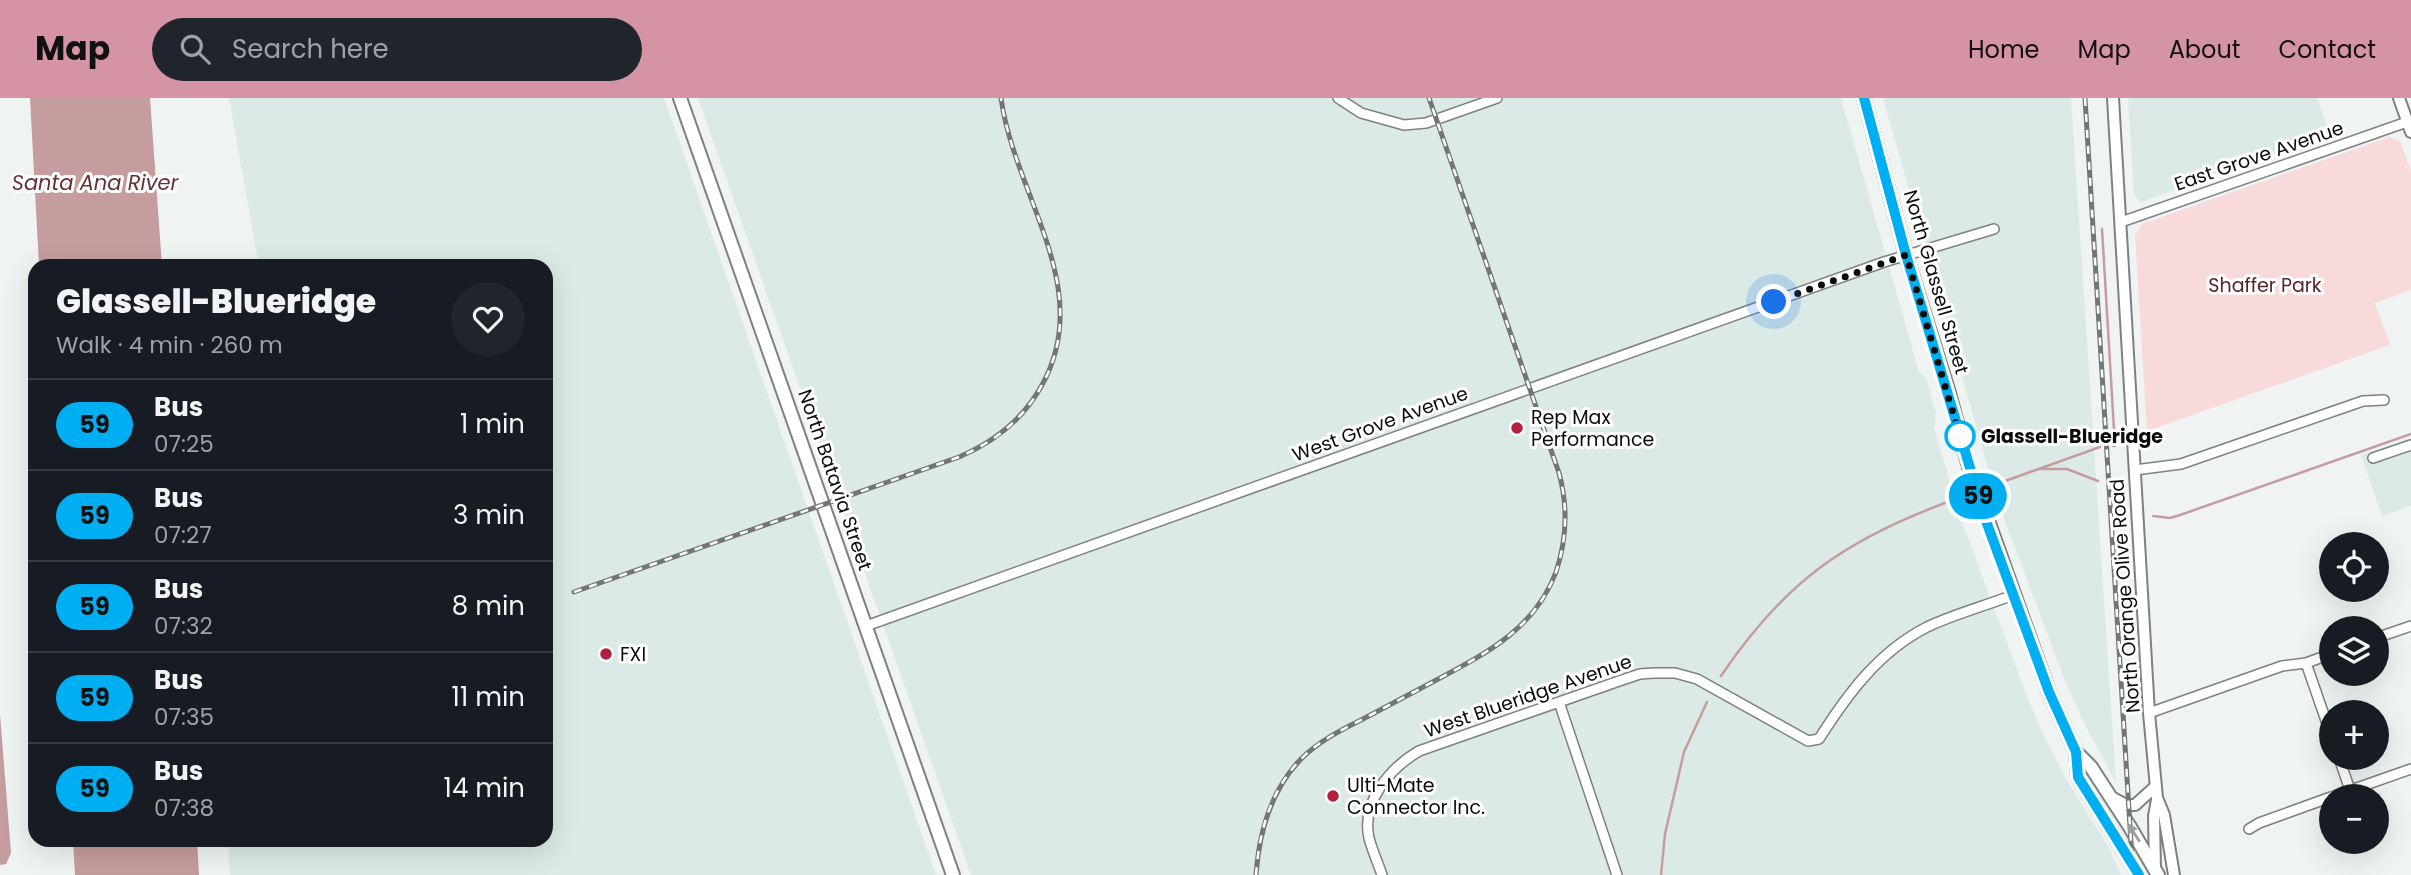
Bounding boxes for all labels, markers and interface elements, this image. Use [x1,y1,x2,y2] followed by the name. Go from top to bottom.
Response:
[152,18,642,81] search box
[35,25,110,72] text: Map
[176,30,214,68] icon: search
[232,31,389,67] text: Search here
[1968,33,2040,66] text: Home
[2078,33,2131,66] text: Map
[2169,33,2240,66] text: About
[2278,33,2376,66] text: Contact
[2171,114,2347,198] street label: East Grove Avenue
[12,168,179,197] water label: Santa Ana River
[1897,187,1975,377] street label: North Glassell Street
[2208,272,2322,299] park label: Shaffer Park
[56,278,376,325] text: Glassell-Blueridge
[451,282,525,356] button: heart
[1756,284,1791,319] your location
[56,329,283,361] text: Walk · 4 min · 260 m
[1288,380,1472,468] street label: West Grove Avenue
[791,386,879,574] street label: North Batavia Street
[154,389,203,425] text: Bus
[1531,404,1654,453] place label: Rep Max Performance
[460,406,525,442] text: 1 min
[79,408,110,441] text: 59
[1509,420,1525,436] marker: Rep Max Performance
[1945,421,1975,451] marker: Glassell-Blueridge
[1981,423,2163,450] place label: Glassell-Blueridge
[154,428,214,460] text: 07:25
[1946,473,2010,519] line badge: 59
[2103,478,2147,714] street label: North Orange Olive Road
[1963,479,1993,512] text: 59
[154,480,203,516] text: Bus
[453,497,525,533] text: 3 min
[79,499,110,532] text: 59
[154,519,212,551] text: 07:27
[2319,532,2389,854] map controls
[2319,532,2389,602] button: locate
[154,571,203,607] text: Bus
[452,588,525,624] text: 8 min
[79,590,110,623] text: 59
[154,610,213,642] text: 07:32
[2319,616,2389,686] button: layers
[620,641,646,668] place label: FXI
[598,646,614,662] marker: FXI
[1420,648,1636,744] street label: West Blueridge Avenue
[154,662,203,698] text: Bus
[452,679,525,715] text: 11 min
[79,681,110,714] text: 59
[2319,700,2389,770] button: +
[154,701,214,733] text: 07:35
[154,753,203,789] text: Bus
[444,770,525,806] text: 14 min
[79,772,110,805] text: 59
[1347,772,1485,821] place label: Ulti-Mate Connector Inc.
[2319,784,2389,854] button: −
[1325,788,1341,804] marker: Ulti-Mate Connector Inc.
[154,792,214,824] text: 07:38
[2128,823,2141,842] one-way arrow

